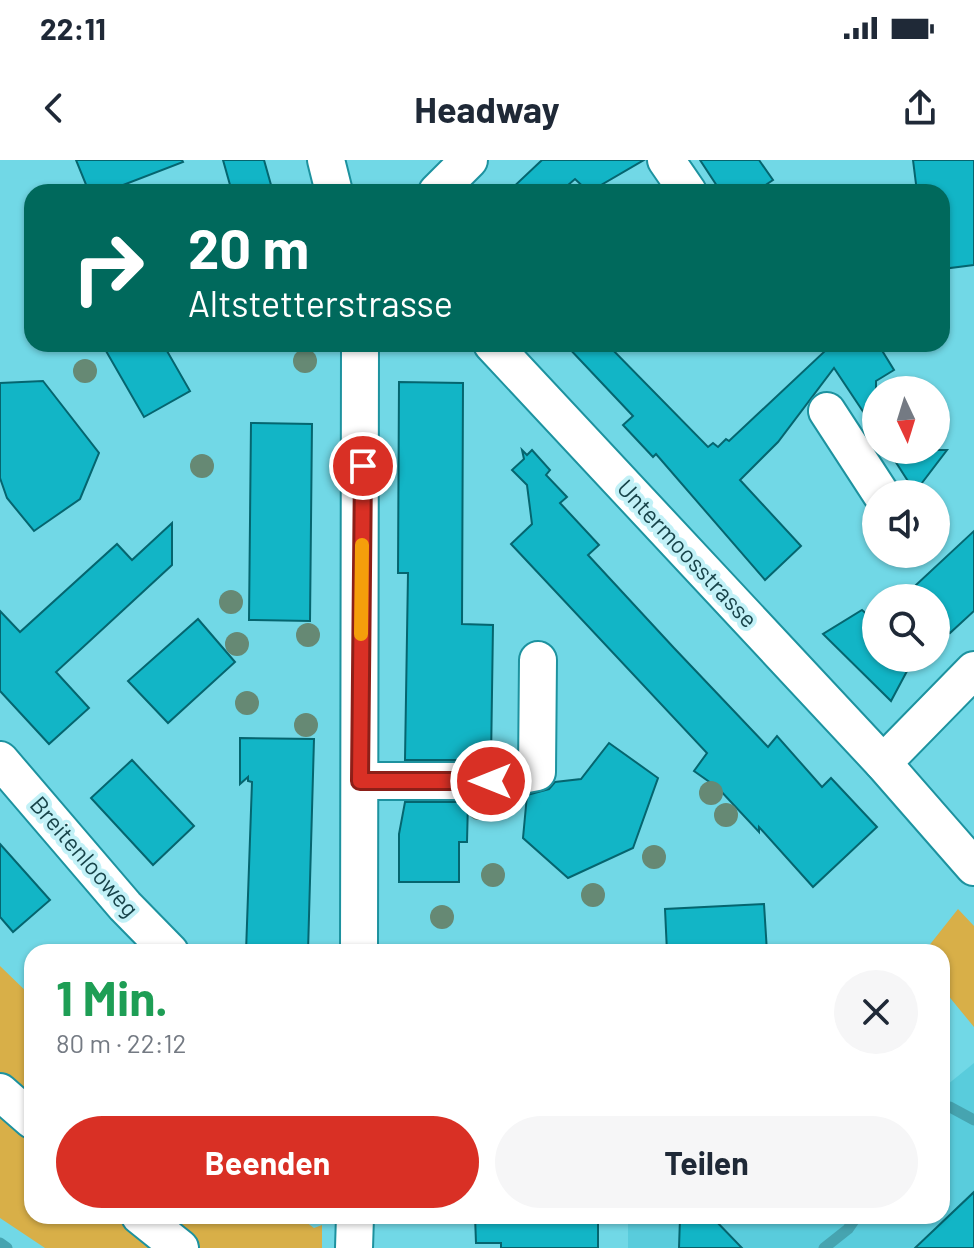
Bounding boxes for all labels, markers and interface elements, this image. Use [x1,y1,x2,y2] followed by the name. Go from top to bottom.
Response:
[40,10,106,46] text: 22:11
[32,86,76,130] icon: back
[898,86,942,130] icon: share
[414,87,560,130] text: Headway
[188,213,309,280] text: 20 m
[56,216,160,320] icon: right
[188,281,453,324] text: Altstetterstrasse
[862,376,950,464] north arrow
[862,376,950,672] map controls
[329,432,397,500] pin
[341,444,385,488] icon: arrive
[612,473,764,633] street label: Untermoosstrasse
[862,480,950,568] button: sound
[862,584,950,672] button: search
[449,739,533,823] position arrow
[25,790,145,922] street label: Breitenlooweg
[56,968,168,1026] text: 1 Min.
[834,970,918,1054] button: close
[56,1027,187,1058] text: 80 m · 22:12
[56,1116,479,1208] button: Beenden
[495,1116,918,1208] button: Teilen

